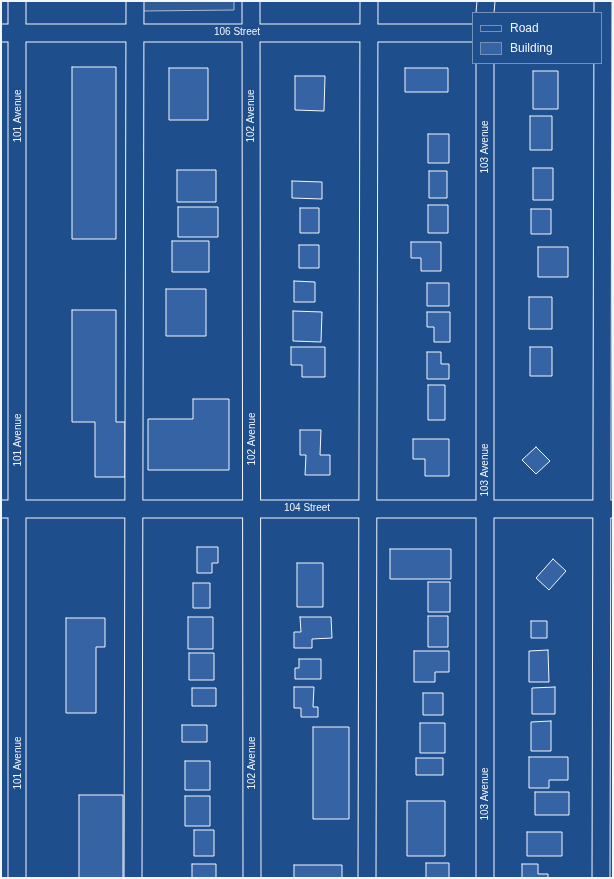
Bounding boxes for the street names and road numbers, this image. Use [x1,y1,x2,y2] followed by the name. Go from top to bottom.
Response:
[214,26,260,38] street label: 106 Street
[12,89,24,143] street label: 101 Avenue
[245,89,257,143] street label: 102 Avenue
[479,120,491,174] street label: 103 Avenue
[246,412,258,466] street label: 102 Avenue
[12,413,24,467] street label: 101 Avenue
[479,443,491,497] street label: 103 Avenue
[284,502,330,514] street label: 104 Street
[12,736,24,790] street label: 101 Avenue
[246,736,258,790] street label: 102 Avenue
[479,767,491,821] street label: 103 Avenue

